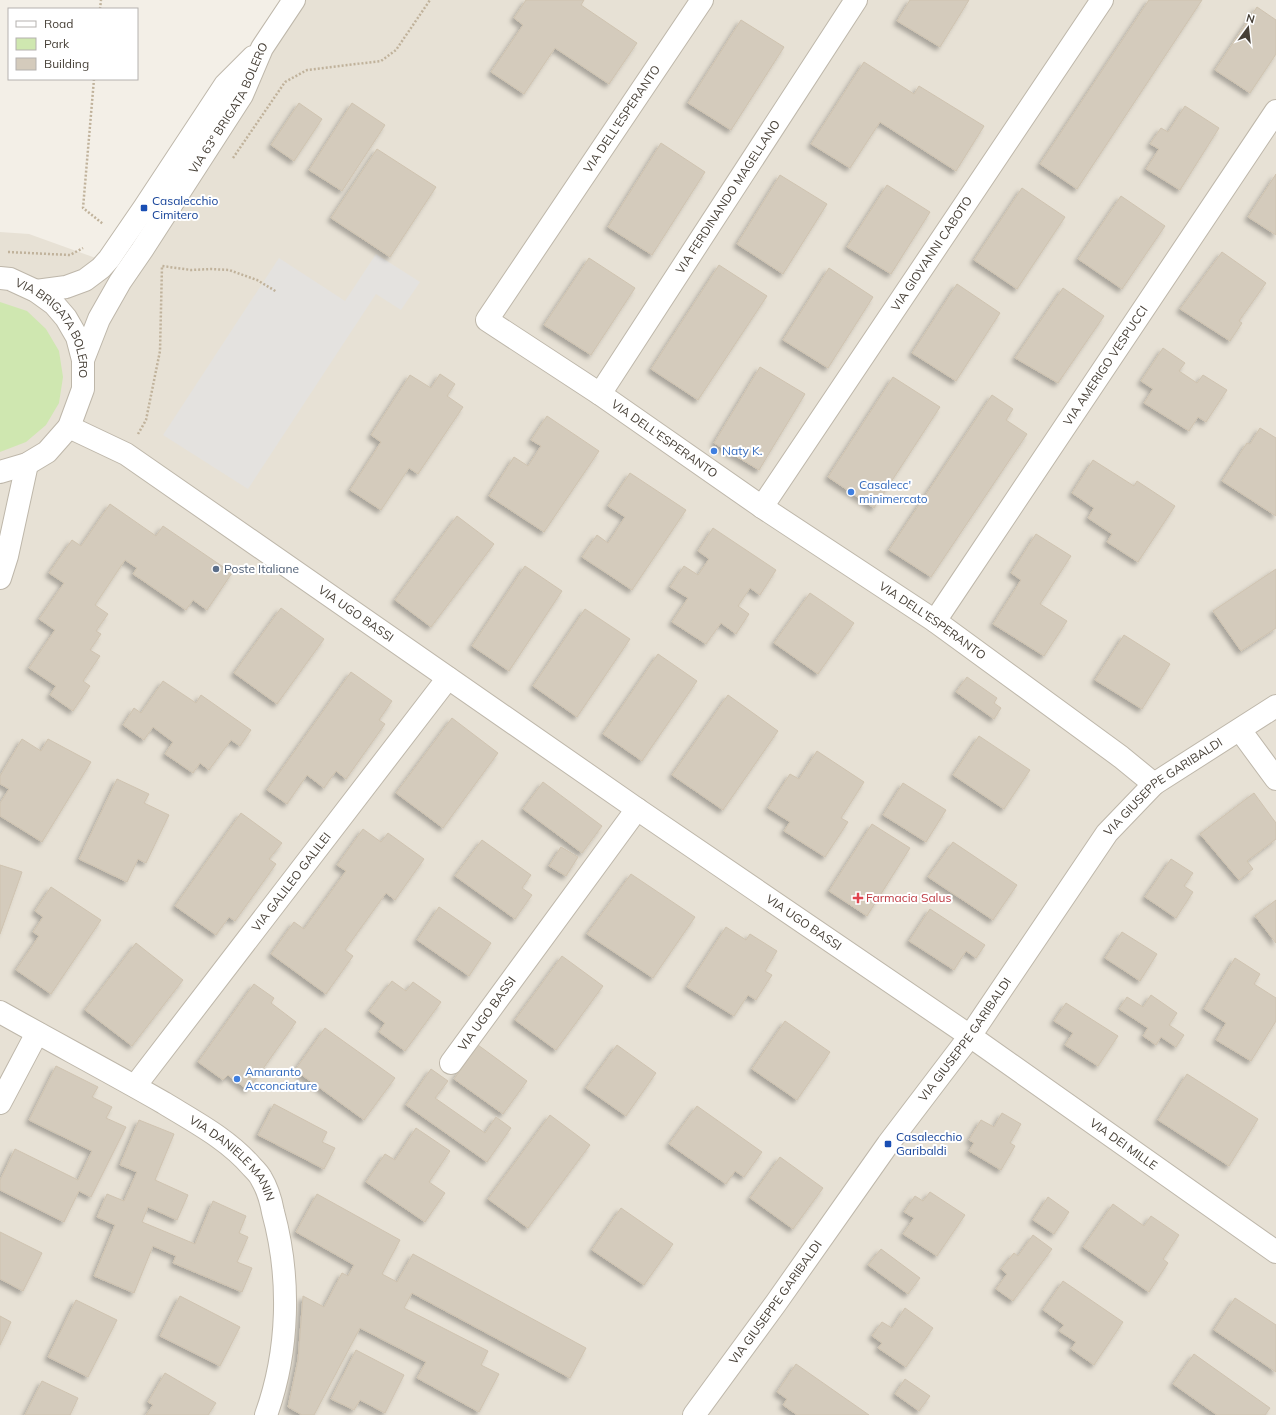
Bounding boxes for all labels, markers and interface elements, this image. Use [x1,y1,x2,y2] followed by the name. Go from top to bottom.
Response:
[8,8,138,80] legend
[1228,8,1268,48] north arrow
[1245,11,1256,26] text: N
[44,16,73,31] text: Road
[44,36,70,51] text: Park
[185,39,271,176] street label: VIA 63° BRIGATA BOLERO
[44,56,89,71] text: Building
[580,62,663,175] street label: VIA DELL'ESPERANTO
[672,117,783,276] street label: VIA FERDINANDO MAGELLANO
[152,193,218,222] place label: Casalecchio Cimitero
[888,193,975,314] street label: VIA GIOVANNI CABOTO
[139,203,149,213] marker: Casalecchio Cimitero
[13,275,91,378] street label: VIA BRIGATA BOLERO
[1060,303,1151,428] street label: VIA AMERIGO VESPUCCI
[608,396,721,481] street label: VIA DELL'ESPERANTO
[722,443,762,458] place label: Naty K.
[709,446,719,456] marker: Naty K.
[859,477,928,506] place label: Casalecc' minimercato
[846,487,856,497] marker: Casalecc' minimercato
[224,561,299,576] place label: Poste Italiane
[211,564,221,574] marker: Poste Italiane
[876,578,989,663] street label: VIA DELL'ESPERANTO
[316,582,397,645] street label: VIA UGO BASSI
[1100,734,1225,839] street label: VIA GIUSEPPE GARIBALDI
[248,829,334,934] street label: VIA GALILEO GALILEI
[866,890,951,905] place label: Farmacia Salus
[763,891,845,953] street label: VIA UGO BASSI
[853,893,863,903] marker: Farmacia Salus
[454,973,519,1054] street label: VIA UGO BASSI
[915,975,1014,1104] street label: VIA GIUSEPPE GARIBALDI
[245,1064,317,1093] place label: Amaranto Acconciature
[232,1074,242,1084] marker: Amaranto Acconciature
[187,1112,278,1203] street label: VIA DANIELE MANIN
[1087,1115,1160,1173] street label: VIA DEI MILLE
[896,1129,962,1158] place label: Casalecchio Garibaldi
[883,1139,893,1149] marker: Casalecchio Garibaldi
[726,1237,825,1367] street label: VIA GIUSEPPE GARIBALDI

